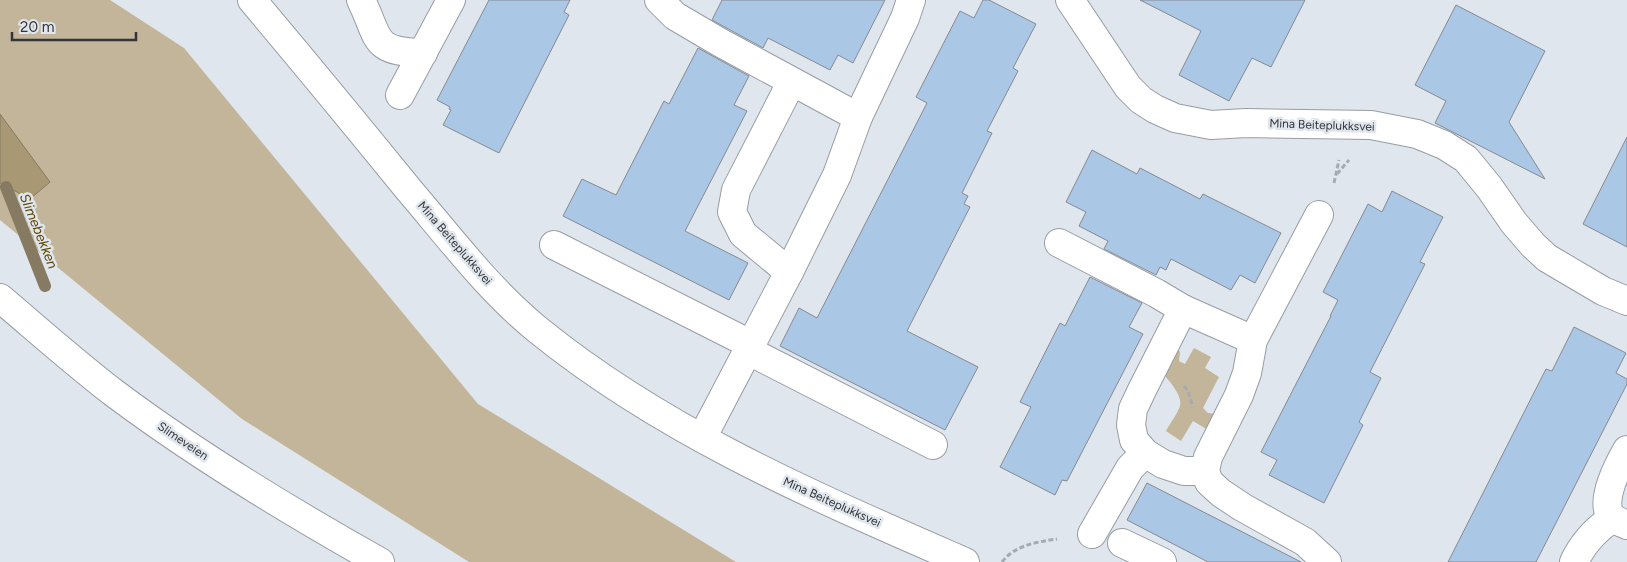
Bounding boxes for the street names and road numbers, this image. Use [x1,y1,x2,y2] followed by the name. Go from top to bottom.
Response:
[1269,116,1375,134] street label: Mina Beiteplukksvei
[415,199,495,287] street label: Mina Beiteplukksvei
[155,419,211,463] street label: Slimeveien
[781,474,883,530] street label: Mina Beiteplukksvei

